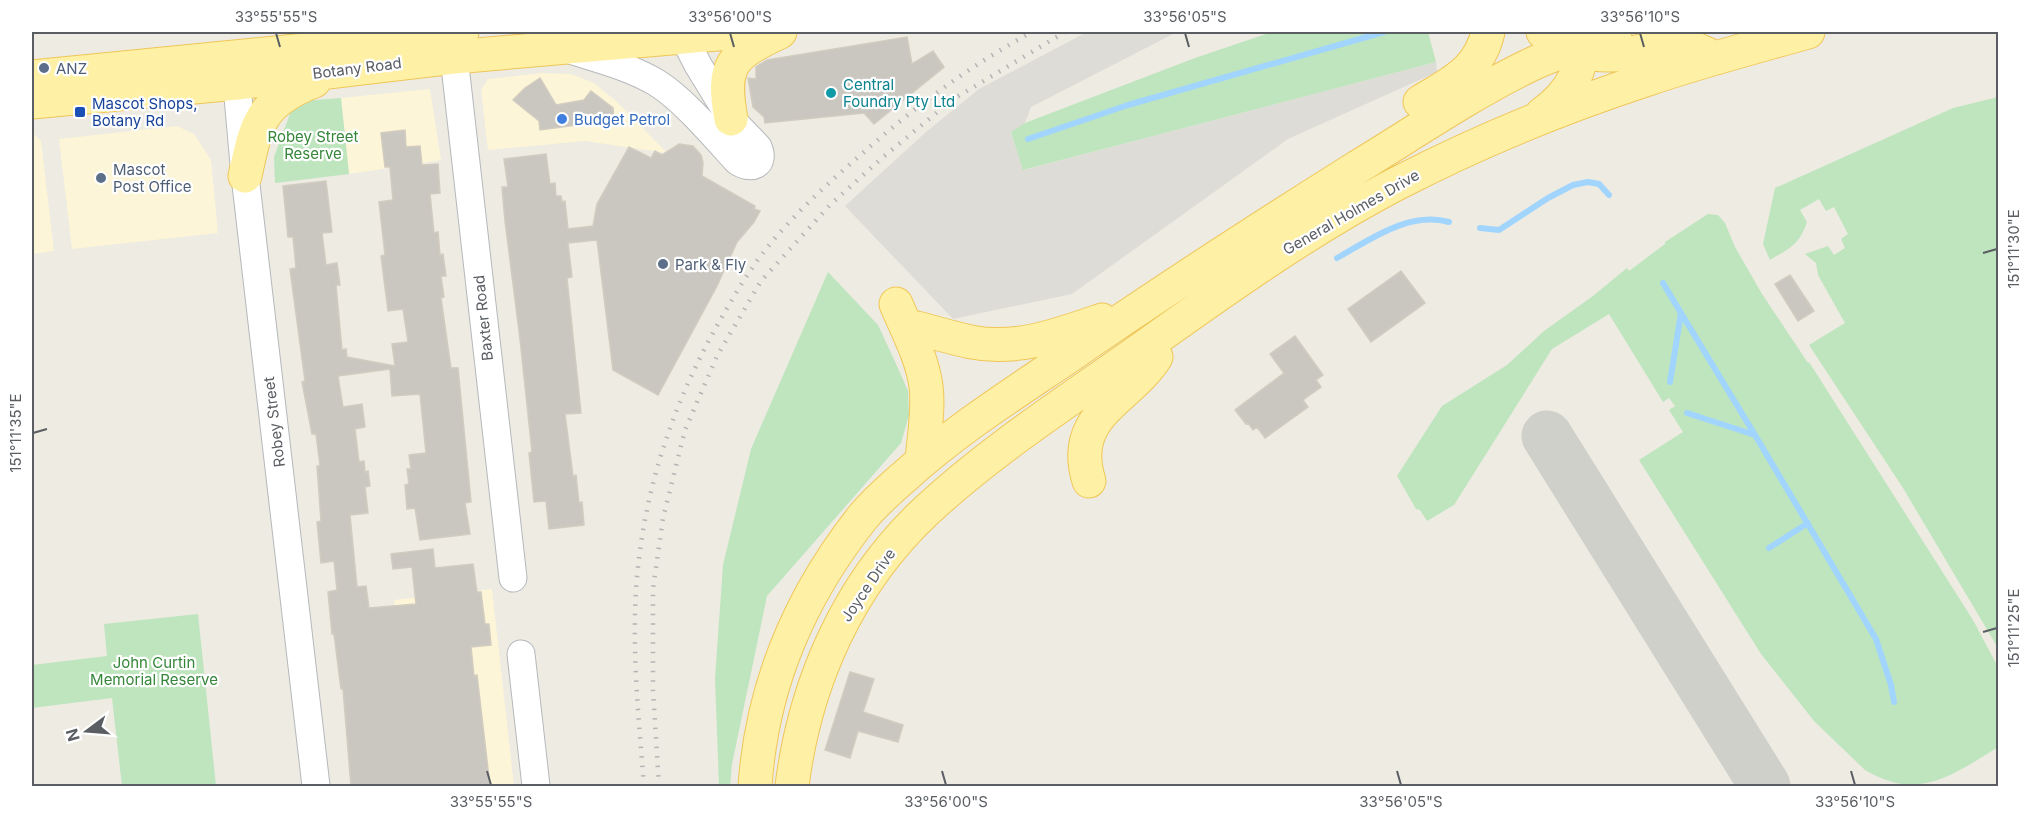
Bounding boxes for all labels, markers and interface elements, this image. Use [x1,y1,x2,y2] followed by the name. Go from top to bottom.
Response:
[235,7,317,26] text: 33°55'55"S
[688,7,772,26] text: 33°56'00"S
[1143,7,1227,26] text: 33°56'05"S
[1600,7,1680,26] text: 33°56'10"S
[311,53,403,83] street label: Botany Road
[56,59,87,78] place label: ANZ
[37,61,51,75] marker: ANZ
[843,75,955,111] place label: Central Foundry Pty Ltd
[824,86,838,100] marker: Central Foundry Pty Ltd
[92,94,198,130] place label: Mascot Shops, Botany Rd
[73,105,87,119] marker: Mascot Shops, Botany Rd
[574,110,670,129] place label: Budget Petrol
[555,112,569,126] marker: Budget Petrol
[267,127,359,163] park label: Robey Street Reserve
[113,160,191,196] place label: Mascot Post Office
[1279,165,1423,259] street label: General Holmes Drive
[94,171,108,185] marker: Mascot Post Office
[2004,209,2023,289] text: 151°11'30"E
[675,255,747,274] place label: Park & Fly
[656,257,670,271] marker: Park & Fly
[469,274,497,362] street label: Baxter Road
[259,376,289,468] street label: Robey Street
[6,393,25,473] text: 151°11'35"E
[837,545,899,625] street label: Joyce Drive
[2004,588,2023,668] text: 151°11'25"E
[90,653,218,689] park label: John Curtin Memorial Reserve
[57,701,117,761] north arrow
[61,727,84,744] text: N
[450,792,532,811] text: 33°55'55"S
[904,792,988,811] text: 33°56'00"S
[1359,792,1443,811] text: 33°56'05"S
[1815,792,1895,811] text: 33°56'10"S

